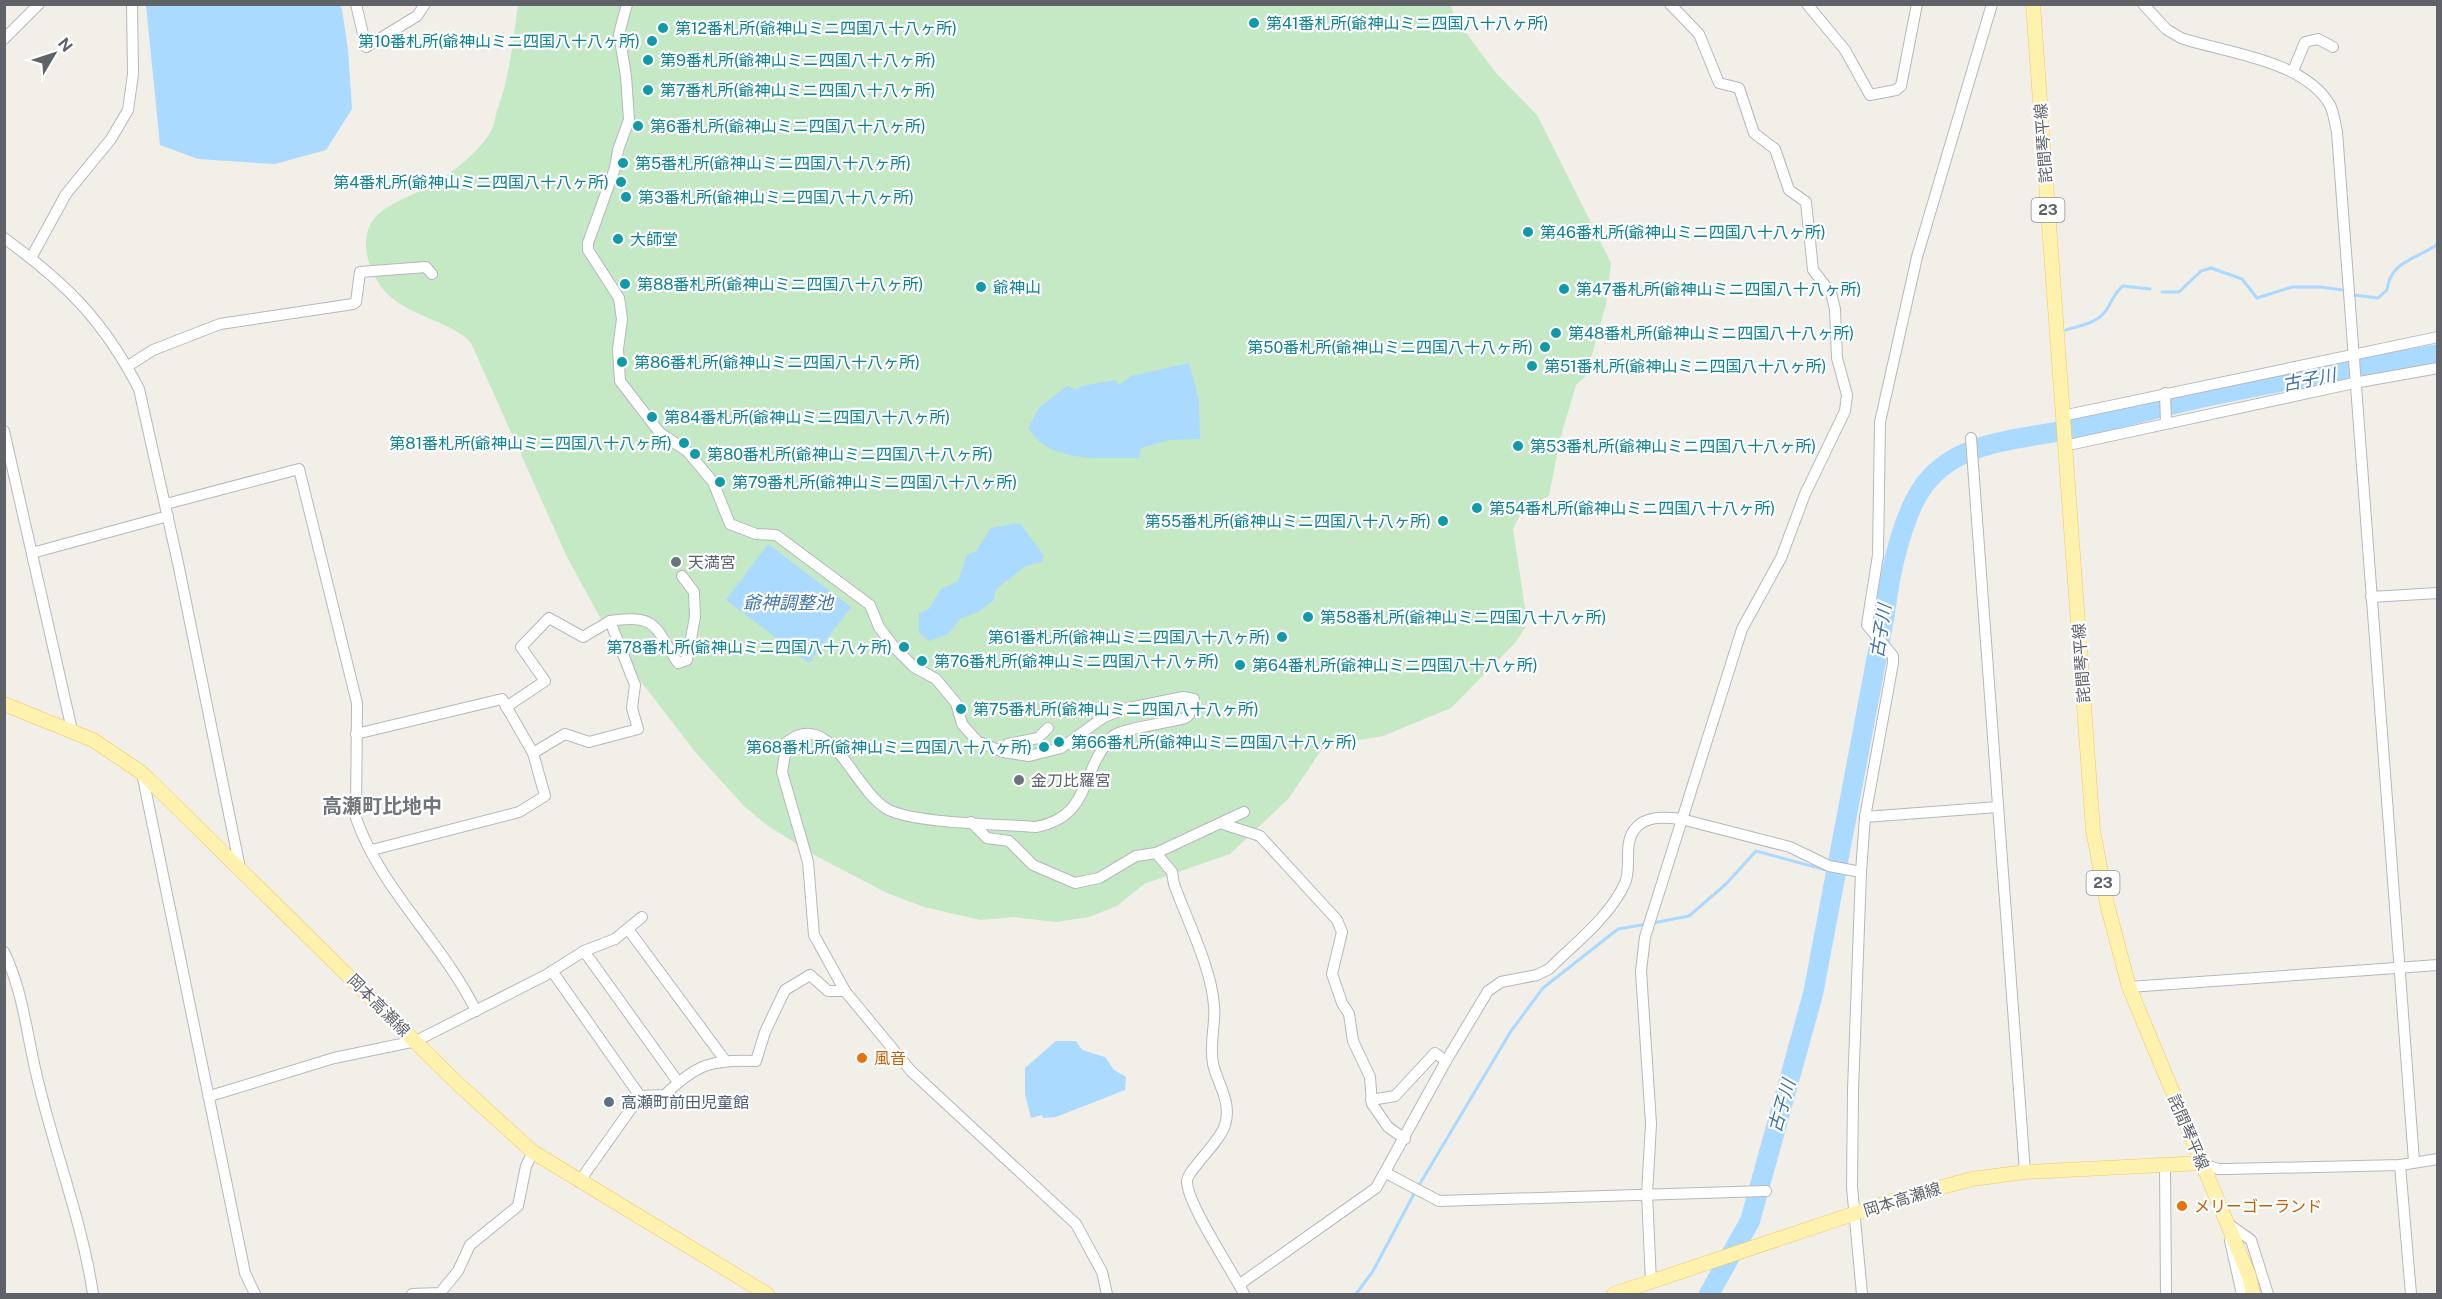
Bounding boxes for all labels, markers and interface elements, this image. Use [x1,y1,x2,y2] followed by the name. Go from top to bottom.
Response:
[1266,14,1548,33] place label: 第41番札所(爺神山ミニ四国八十八ヶ所)
[1247,16,1261,30] marker: 第41番札所(爺神山ミニ四国八十八ヶ所)
[675,19,957,38] place label: 第12番札所(爺神山ミニ四国八十八ヶ所)
[656,21,670,35] marker: 第12番札所(爺神山ミニ四国八十八ヶ所)
[24,24,84,84] north arrow
[358,32,640,51] place label: 第10番札所(爺神山ミニ四国八十八ヶ所)
[54,34,77,56] text: N
[645,34,659,48] marker: 第10番札所(爺神山ミニ四国八十八ヶ所)
[660,51,936,70] place label: 第9番札所(爺神山ミニ四国八十八ヶ所)
[641,53,655,67] marker: 第9番札所(爺神山ミニ四国八十八ヶ所)
[660,81,935,100] place label: 第7番札所(爺神山ミニ四国八十八ヶ所)
[641,83,655,97] marker: 第7番札所(爺神山ミニ四国八十八ヶ所)
[2031,102,2056,184] street label: 詫間琴平線
[650,117,926,136] place label: 第6番札所(爺神山ミニ四国八十八ヶ所)
[631,119,645,133] marker: 第6番札所(爺神山ミニ四国八十八ヶ所)
[635,154,911,173] place label: 第5番札所(爺神山ミニ四国八十八ヶ所)
[616,156,630,170] marker: 第5番札所(爺神山ミニ四国八十八ヶ所)
[333,173,609,192] place label: 第4番札所(爺神山ミニ四国八十八ヶ所)
[614,175,628,189] marker: 第4番札所(爺神山ミニ四国八十八ヶ所)
[638,188,914,207] place label: 第3番札所(爺神山ミニ四国八十八ヶ所)
[619,190,633,204] marker: 第3番札所(爺神山ミニ四国八十八ヶ所)
[2032,198,2064,222] road number: 23
[1540,223,1826,242] place label: 第46番札所(爺神山ミニ四国八十八ヶ所)
[1521,225,1535,239] marker: 第46番札所(爺神山ミニ四国八十八ヶ所)
[630,230,678,249] place label: 大師堂
[611,232,625,246] marker: 大師堂
[637,275,923,294] place label: 第88番札所(爺神山ミニ四国八十八ヶ所)
[618,277,632,291] marker: 第88番札所(爺神山ミニ四国八十八ヶ所)
[993,278,1041,297] place label: 爺神山
[974,280,988,294] marker: 爺神山
[1576,280,1861,299] place label: 第47番札所(爺神山ミニ四国八十八ヶ所)
[1557,282,1571,296] marker: 第47番札所(爺神山ミニ四国八十八ヶ所)
[1568,324,1854,343] place label: 第48番札所(爺神山ミニ四国八十八ヶ所)
[1549,326,1563,340] marker: 第48番札所(爺神山ミニ四国八十八ヶ所)
[1247,338,1533,357] place label: 第50番札所(爺神山ミニ四国八十八ヶ所)
[1538,340,1552,354] marker: 第50番札所(爺神山ミニ四国八十八ヶ所)
[634,353,920,372] place label: 第86番札所(爺神山ミニ四国八十八ヶ所)
[615,355,629,369] marker: 第86番札所(爺神山ミニ四国八十八ヶ所)
[1544,357,1827,376] place label: 第51番札所(爺神山ミニ四国八十八ヶ所)
[1525,359,1539,373] marker: 第51番札所(爺神山ミニ四国八十八ヶ所)
[2280,364,2339,395] water label: 古子川
[664,408,950,427] place label: 第84番札所(爺神山ミニ四国八十八ヶ所)
[645,410,659,424] marker: 第84番札所(爺神山ミニ四国八十八ヶ所)
[389,434,672,453] place label: 第81番札所(爺神山ミニ四国八十八ヶ所)
[677,436,691,450] marker: 第81番札所(爺神山ミニ四国八十八ヶ所)
[1530,437,1816,456] place label: 第53番札所(爺神山ミニ四国八十八ヶ所)
[1511,439,1525,453] marker: 第53番札所(爺神山ミニ四国八十八ヶ所)
[707,445,993,464] place label: 第80番札所(爺神山ミニ四国八十八ヶ所)
[688,447,702,461] marker: 第80番札所(爺神山ミニ四国八十八ヶ所)
[732,473,1017,492] place label: 第79番札所(爺神山ミニ四国八十八ヶ所)
[713,475,727,489] marker: 第79番札所(爺神山ミニ四国八十八ヶ所)
[1489,499,1775,518] place label: 第54番札所(爺神山ミニ四国八十八ヶ所)
[1470,501,1484,515] marker: 第54番札所(爺神山ミニ四国八十八ヶ所)
[1145,512,1431,531] place label: 第55番札所(爺神山ミニ四国八十八ヶ所)
[1436,514,1450,528] marker: 第55番札所(爺神山ミニ四国八十八ヶ所)
[688,553,736,572] place label: 天満宮
[669,555,683,569] marker: 天満宮
[743,592,835,613] water label: 爺神調整池
[1866,601,1895,659] water label: 古子川
[1320,608,1606,627] place label: 第58番札所(爺神山ミニ四国八十八ヶ所)
[1301,610,1315,624] marker: 第58番札所(爺神山ミニ四国八十八ヶ所)
[2069,622,2094,704] street label: 詫間琴平線
[988,628,1270,647] place label: 第61番札所(爺神山ミニ四国八十八ヶ所)
[1275,630,1289,644] marker: 第61番札所(爺神山ミニ四国八十八ヶ所)
[607,638,892,657] place label: 第78番札所(爺神山ミニ四国八十八ヶ所)
[897,640,911,654] marker: 第78番札所(爺神山ミニ四国八十八ヶ所)
[934,652,1219,671] place label: 第76番札所(爺神山ミニ四国八十八ヶ所)
[915,654,929,668] marker: 第76番札所(爺神山ミニ四国八十八ヶ所)
[1252,656,1538,675] place label: 第64番札所(爺神山ミニ四国八十八ヶ所)
[1233,658,1247,672] marker: 第64番札所(爺神山ミニ四国八十八ヶ所)
[973,700,1259,719] place label: 第75番札所(爺神山ミニ四国八十八ヶ所)
[954,702,968,716] marker: 第75番札所(爺神山ミニ四国八十八ヶ所)
[1071,733,1357,752] place label: 第66番札所(爺神山ミニ四国八十八ヶ所)
[1052,735,1066,749] marker: 第66番札所(爺神山ミニ四国八十八ヶ所)
[746,738,1032,757] place label: 第68番札所(爺神山ミニ四国八十八ヶ所)
[1037,740,1051,754] marker: 第68番札所(爺神山ミニ四国八十八ヶ所)
[1031,771,1111,790] place label: 金刀比羅宮
[1012,773,1026,787] marker: 金刀比羅宮
[322,794,442,818] district label: 高瀬町比地中
[2086,871,2120,895] road number: 23
[344,970,414,1040] street label: 岡本高瀬線
[874,1049,906,1068] place label: 風音
[855,1051,869,1065] marker: 風音
[1764,1075,1800,1135] water label: 古子川
[2164,1092,2213,1173] street label: 詫間琴平線
[621,1093,749,1112] place label: 高瀬町前田児童館
[602,1095,616,1109] marker: 高瀬町前田児童館
[1861,1179,1943,1220] street label: 岡本高瀬線
[2194,1197,2322,1216] place label: メリーゴーランド
[2175,1199,2189,1213] marker: メリーゴーランド

